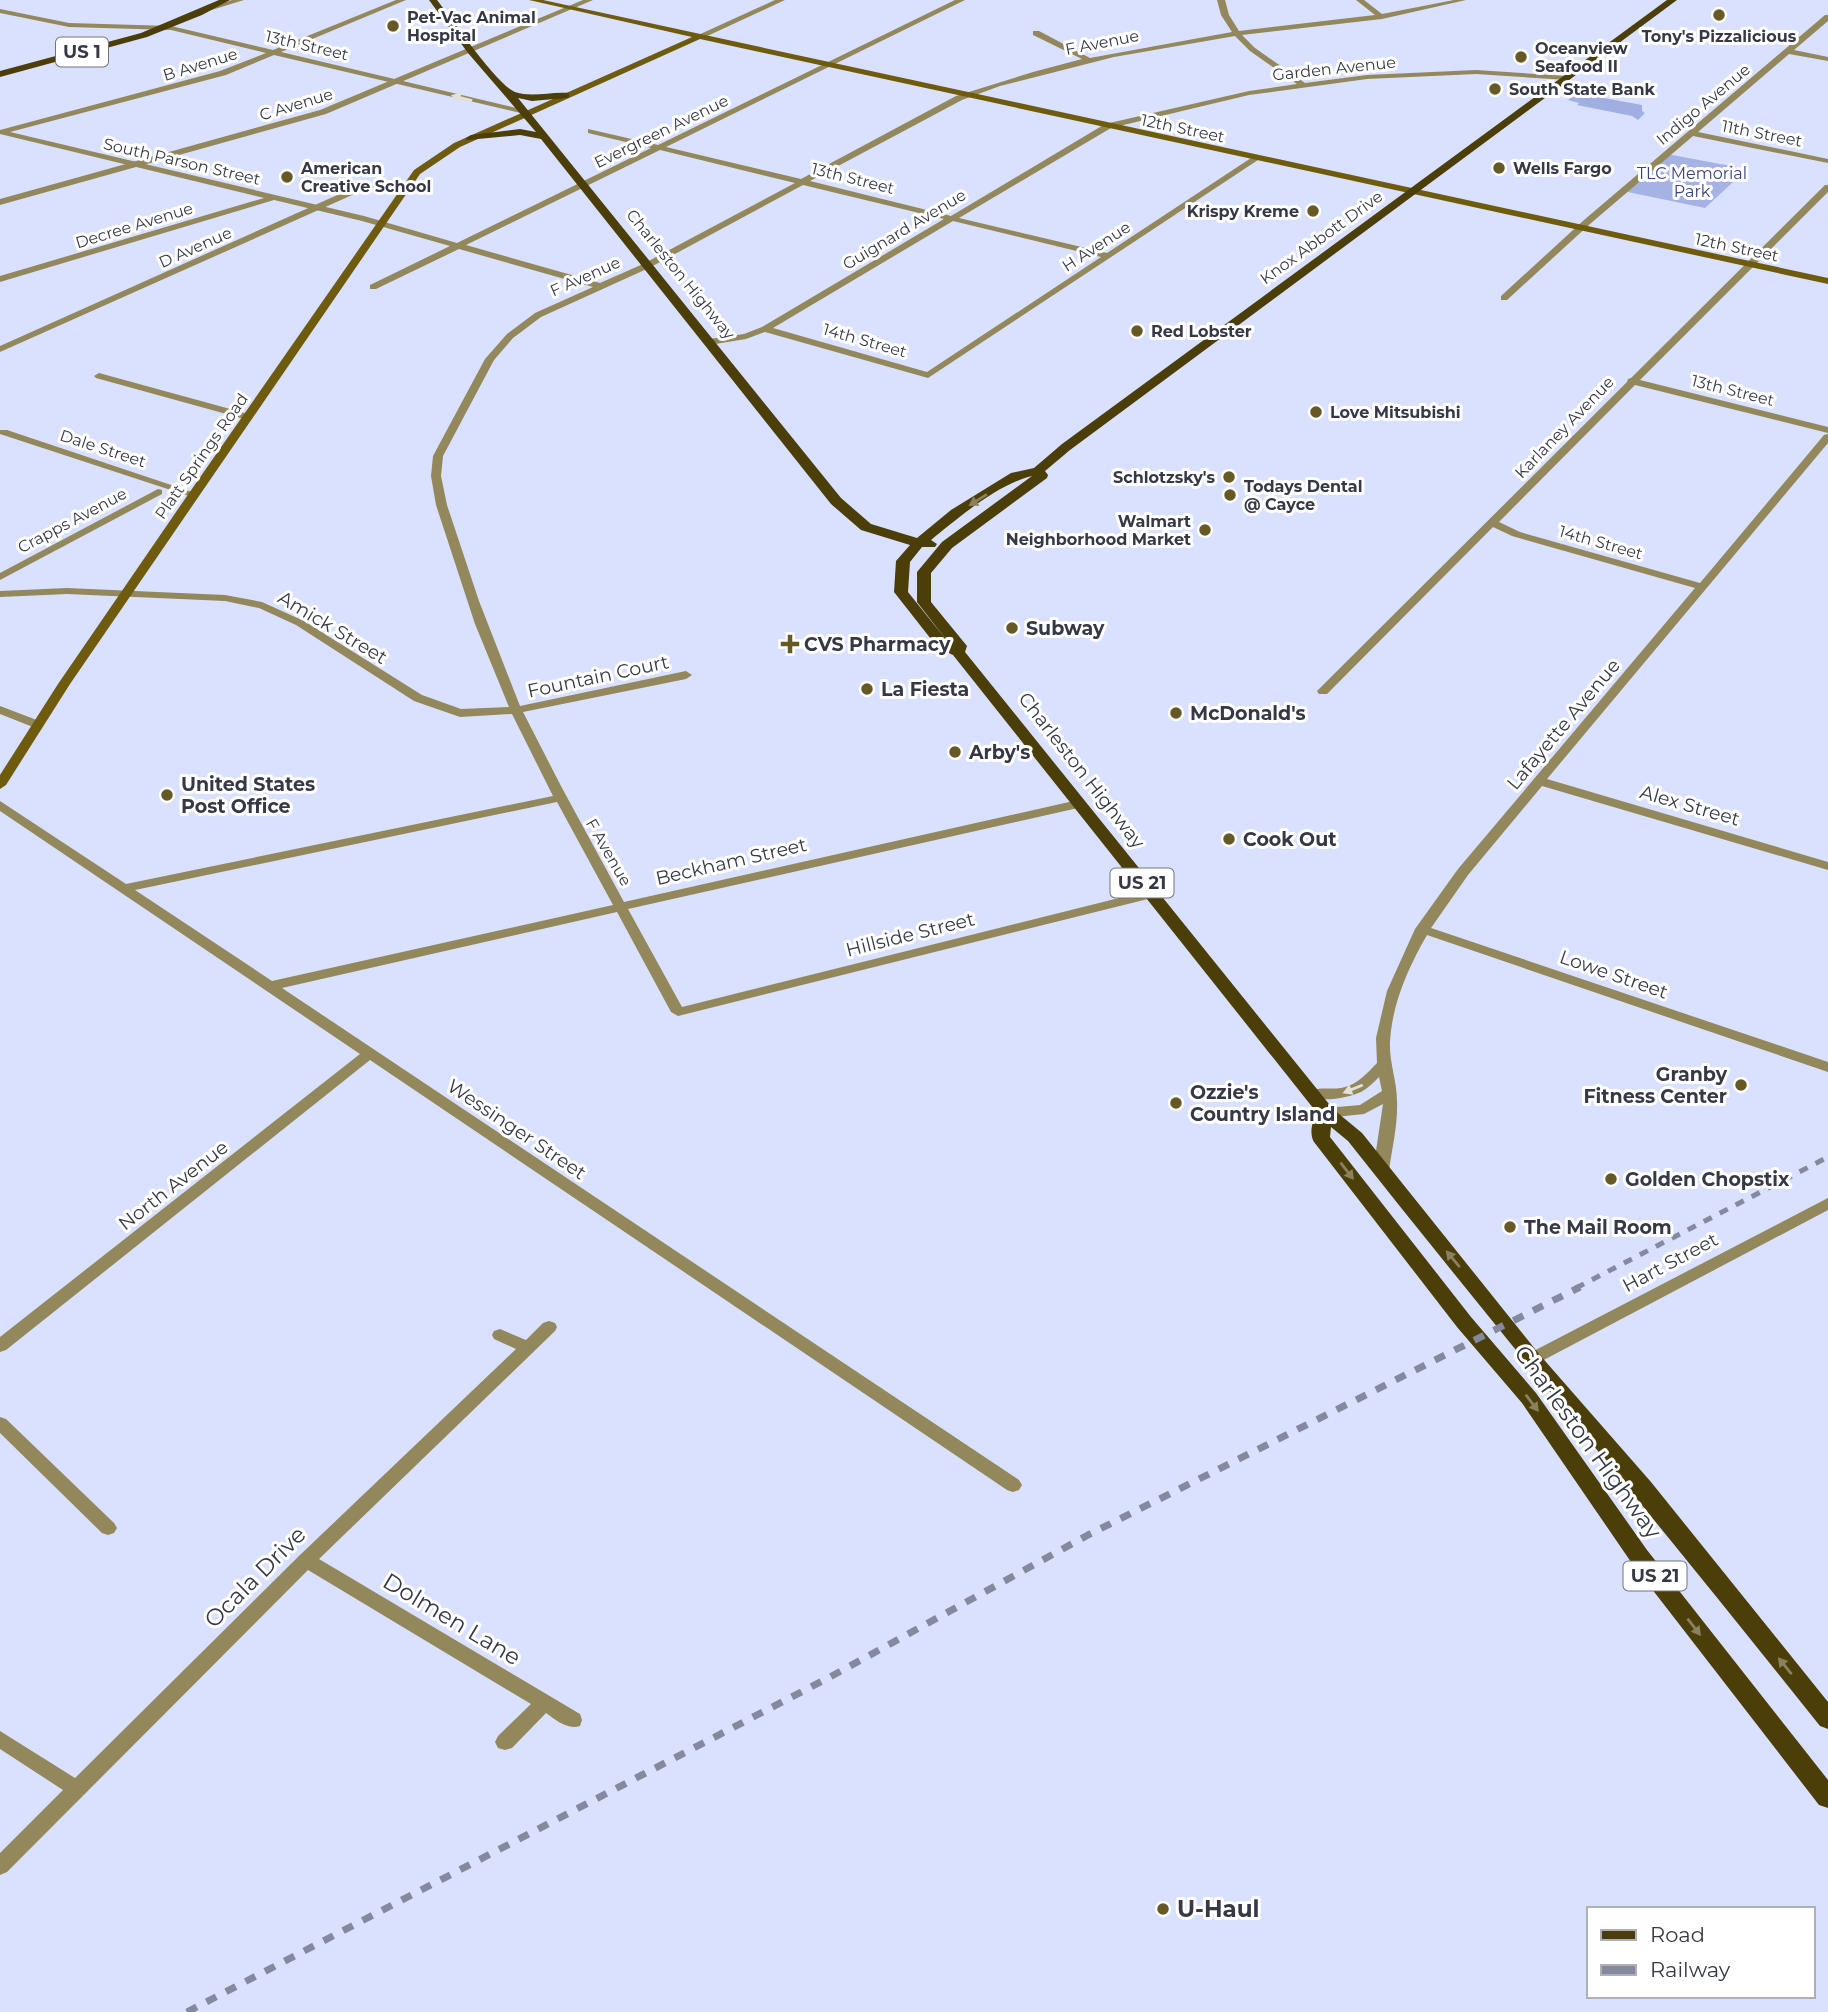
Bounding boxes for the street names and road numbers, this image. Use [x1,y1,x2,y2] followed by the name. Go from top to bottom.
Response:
[1064,26,1141,59] street label: F Avenue
[263,27,351,64] street label: 13th Street
[56,38,108,66] road number: US 1
[161,44,240,85] street label: B Avenue
[1271,53,1397,84] street label: Garden Avenue
[1653,60,1754,149] street label: Indigo Avenue
[257,84,335,125] street label: C Avenue
[591,91,731,172] street label: Evergreen Avenue
[1139,110,1227,147] street label: 12th Street
[1720,116,1804,151] street label: 11th Street
[102,134,263,189] street label: South Parson Street
[809,159,897,198] street label: 13th Street
[839,185,969,274] street label: Guignard Avenue
[1256,187,1386,288] street label: Knox Abbott Drive
[73,199,195,252] street label: Decree Avenue
[622,206,739,343] street label: Charleston Highway
[1059,217,1134,276] street label: H Avenue
[156,223,235,272] street label: D Avenue
[1693,229,1781,266] street label: 12th Street
[547,253,623,300] street label: F Avenue
[821,319,909,362] street label: 14th Street
[1689,371,1777,410] street label: 13th Street
[1511,372,1618,482] street label: Karlaney Avenue
[151,390,252,523] street label: Platt Springs Road
[57,426,149,471] street label: Dale Street
[15,484,130,557] street label: Crapps Avenue
[1557,521,1645,564] street label: 14th Street
[274,586,392,669] street label: Amick Street
[525,650,671,703] street label: Fountain Court
[1502,654,1625,795] street label: Lafayette Avenue
[1014,688,1150,853] street label: Charleston Highway
[1637,780,1743,831] street label: Alex Street
[582,815,635,889] street label: F Avenue
[653,833,809,890] street label: Beckham Street
[1110,868,1174,898] road number: US 21
[843,907,977,962] street label: Hillside Street
[1557,945,1671,1004] street label: Lowe Street
[443,1074,591,1185] street label: Wessinger Street
[114,1136,233,1235] street label: North Avenue
[1619,1228,1722,1297] street label: Hart Street
[1508,1340,1668,1544] street label: Charleston Highway
[198,1520,312,1634] street label: Ocala Drive
[1624,1562,1686,1590] road number: US 21
[378,1567,526,1671] street label: Dolmen Lane

